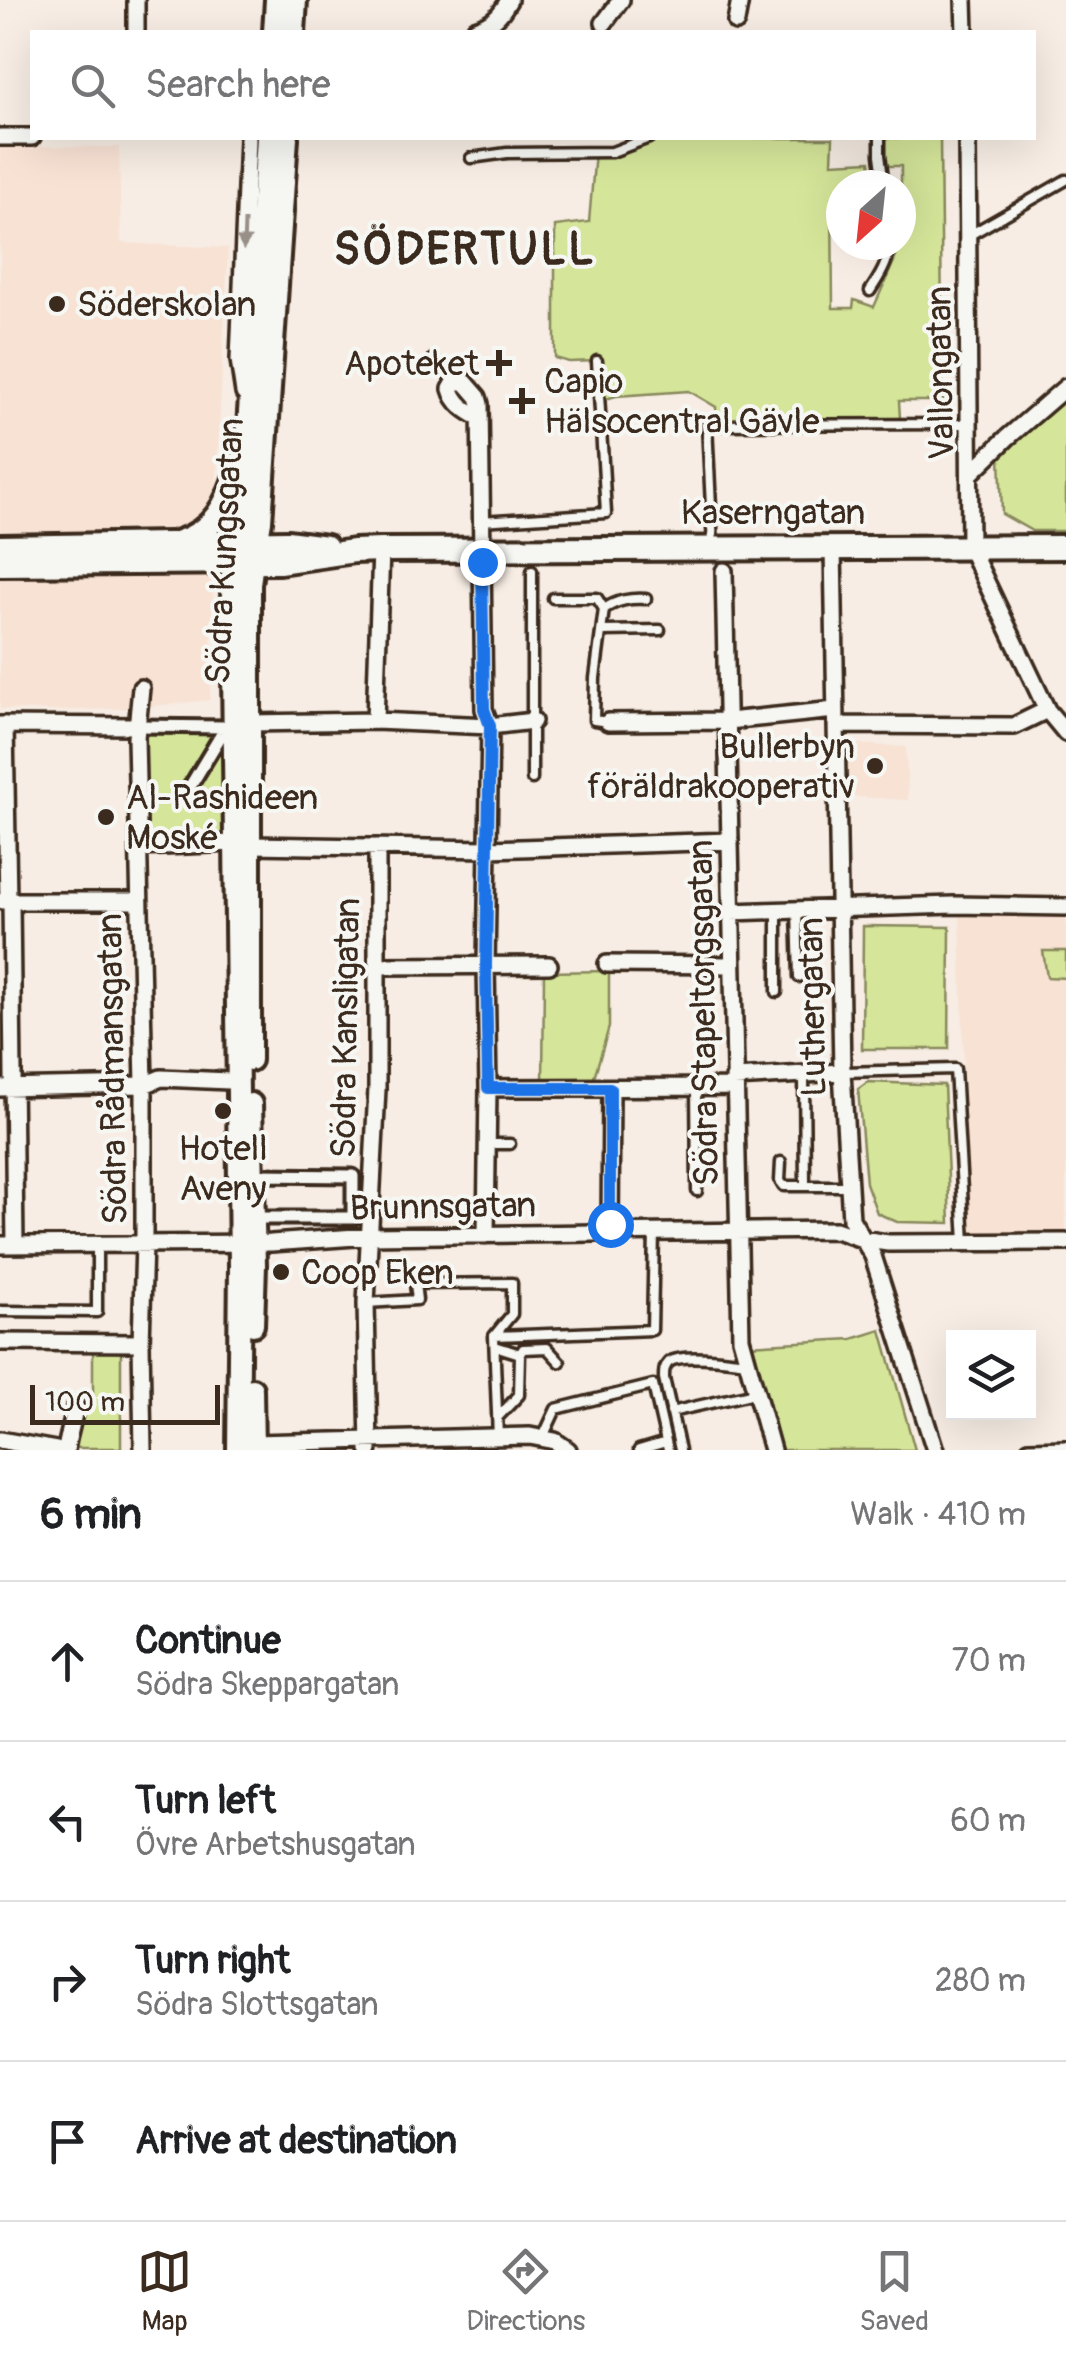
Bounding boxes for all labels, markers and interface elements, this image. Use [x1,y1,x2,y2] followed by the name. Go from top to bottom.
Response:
[30,30,1036,140] search box
[65,58,120,113] icon: search
[145,61,331,109] text: Search here
[826,170,916,260] north arrow
[235,219,251,251] one-way arrow
[334,222,596,278] district label: SÖDERTULL
[77,283,256,327] place label: Söderskolan
[917,286,965,460] street label: Vallongatan
[46,293,68,315] marker: Söderskolan
[344,342,480,386] place label: Apoteket
[488,352,510,374] marker: Apoteket
[544,360,819,444] place label: Capio Hälsocentral Gävle
[509,388,535,414] marker: Capio Hälsocentral Gävle
[196,417,254,685] street label: Södra Kungsgatan
[681,491,865,535] street label: Kaserngatan
[460,540,506,586] route end
[587,725,855,809] place label: Bullerbyn föräldrakooperativ
[864,755,886,777] marker: Bullerbyn föräldrakooperativ
[126,776,318,860] place label: Al-Rashideen Moské
[95,806,117,828] marker: Al-Rashideen Moské
[679,839,729,1187] street label: Södra Stapeltorgsgatan
[322,897,370,1159] street label: Södra Kansligatan
[88,913,138,1225] street label: Södra Rådmansgatan
[789,917,837,1097] street label: Luthergatan
[212,1100,234,1122] marker: Hotell Aveny
[179,1127,267,1211] place label: Hotell Aveny
[349,1183,537,1231] street label: Brunnsgatan
[588,1202,634,1248] route start
[301,1251,454,1295] place label: Coop Eken
[270,1261,292,1283] marker: Coop Eken
[946,1330,1036,1420] map controls
[946,1330,1036,1420] button: layers
[30,1380,220,1424] scale bar
[45,1385,125,1420] text: 100 m
[40,1489,142,1541] text: 6 min
[850,1495,1026,1535] text: Walk · 410 m
[135,1617,281,1665] text: Continue
[40,1634,95,1689] icon: ahead
[952,1641,1026,1681] text: 70 m
[135,1665,399,1705] text: Södra Skeppargatan
[135,1777,276,1825] text: Turn left
[40,1794,95,1849] icon: left
[950,1801,1026,1841] text: 60 m
[135,1825,416,1865] text: Övre Arbetshusgatan
[135,1937,290,1985] text: Turn right
[40,1954,95,2009] icon: right
[935,1961,1026,2001] text: 280 m
[135,1985,379,2025] text: Södra Slottsgatan
[40,2114,95,2169] icon: arrive
[135,2117,457,2165] text: Arrive at destination
[137,2244,192,2339] tab: Map
[466,2244,585,2339] tab: Directions
[859,2244,929,2339] tab: Saved

